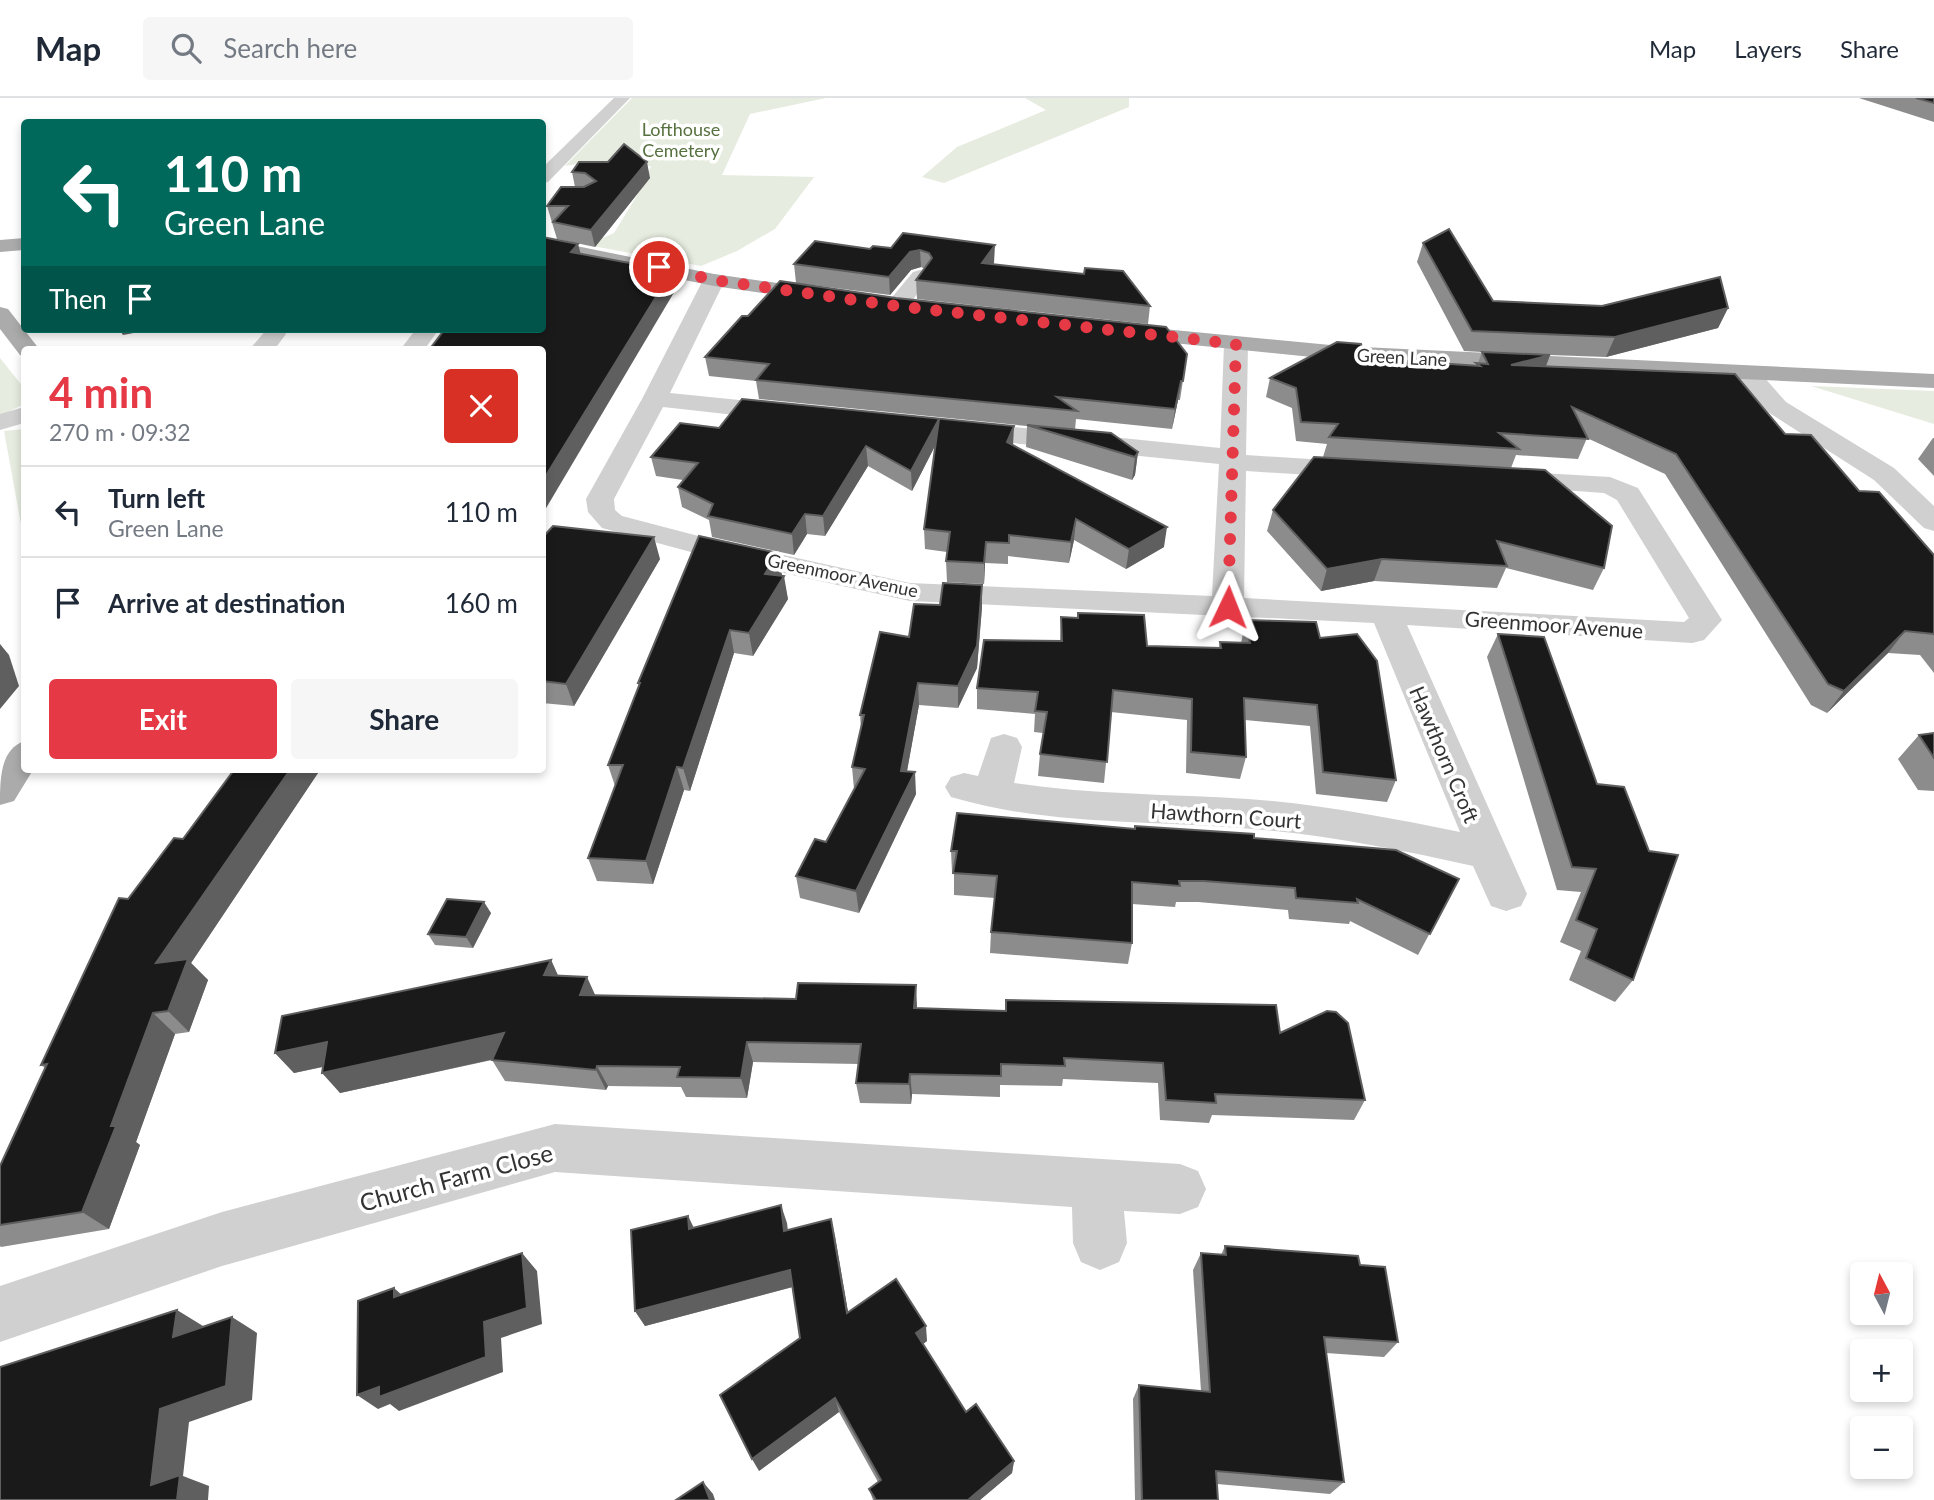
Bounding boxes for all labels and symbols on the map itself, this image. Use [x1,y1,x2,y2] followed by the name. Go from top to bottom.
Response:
[642,118,720,161] park label: Lofthouse Cemetery
[629,237,689,297] pin
[1356,344,1448,370] street label: Green Lane
[766,548,920,602] street label: Greenmoor Avenue
[1191,570,1265,644] position arrow
[1464,605,1644,643] street label: Greenmoor Avenue
[1405,682,1485,827] street label: Hawthorn Croft
[1150,797,1303,833] street label: Hawthorn Court
[356,1137,556,1217] street label: Church Farm Close
[1850,1262,1913,1325] north arrow

